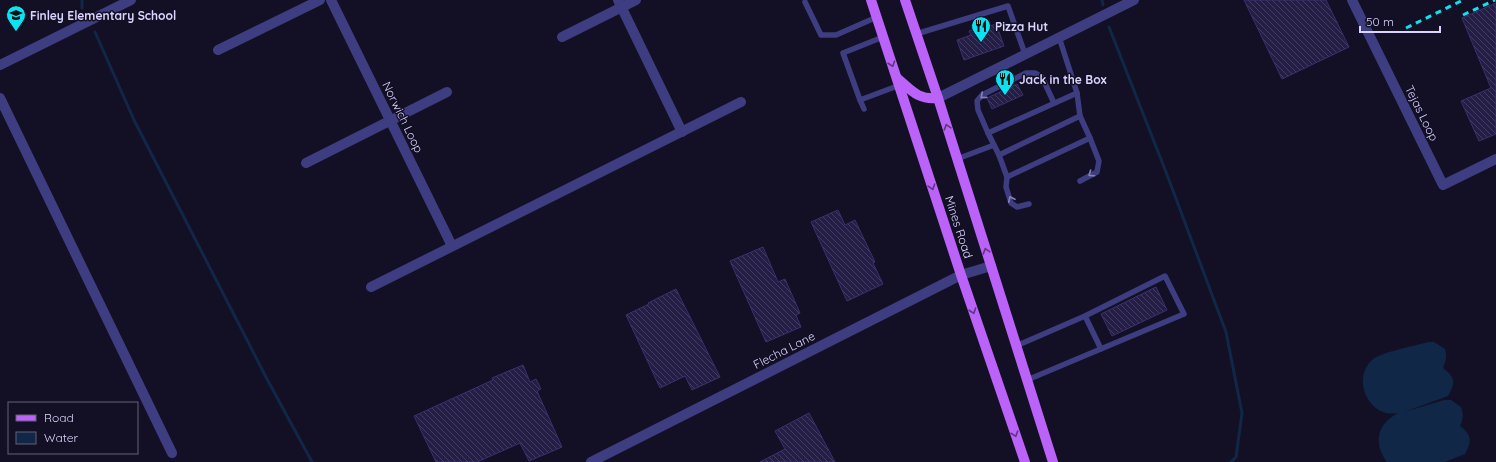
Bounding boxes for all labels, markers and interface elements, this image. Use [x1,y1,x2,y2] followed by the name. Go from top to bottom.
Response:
[5,4,27,32] school or university icon: Finley Elementary School
[30,8,176,23] place label: Finley Elementary School
[1360,8,1440,34] scale bar
[1366,14,1394,29] text: 50 m
[970,15,992,43] restaurant icon: Pizza Hut
[995,19,1048,34] place label: Pizza Hut
[888,60,896,67] one-way arrow
[994,68,1016,96] restaurant icon: Jack in the Box
[1019,72,1107,87] place label: Jack in the Box
[379,79,427,155] street label: Norwich Loop
[1402,83,1442,143] street label: Tejas Loop
[980,91,988,98] one-way arrow
[943,124,952,131] one-way arrow
[1089,170,1096,177] one-way arrow
[927,184,936,191] one-way arrow
[942,194,976,260] street label: Mines Road
[1008,195,1016,203] one-way arrow
[982,248,991,255] one-way arrow
[968,307,977,314] one-way arrow
[751,328,818,372] street label: Flecha Lane
[8,402,138,454] legend
[44,410,74,425] text: Road
[44,430,79,445] text: Water
[1010,430,1019,437] one-way arrow

